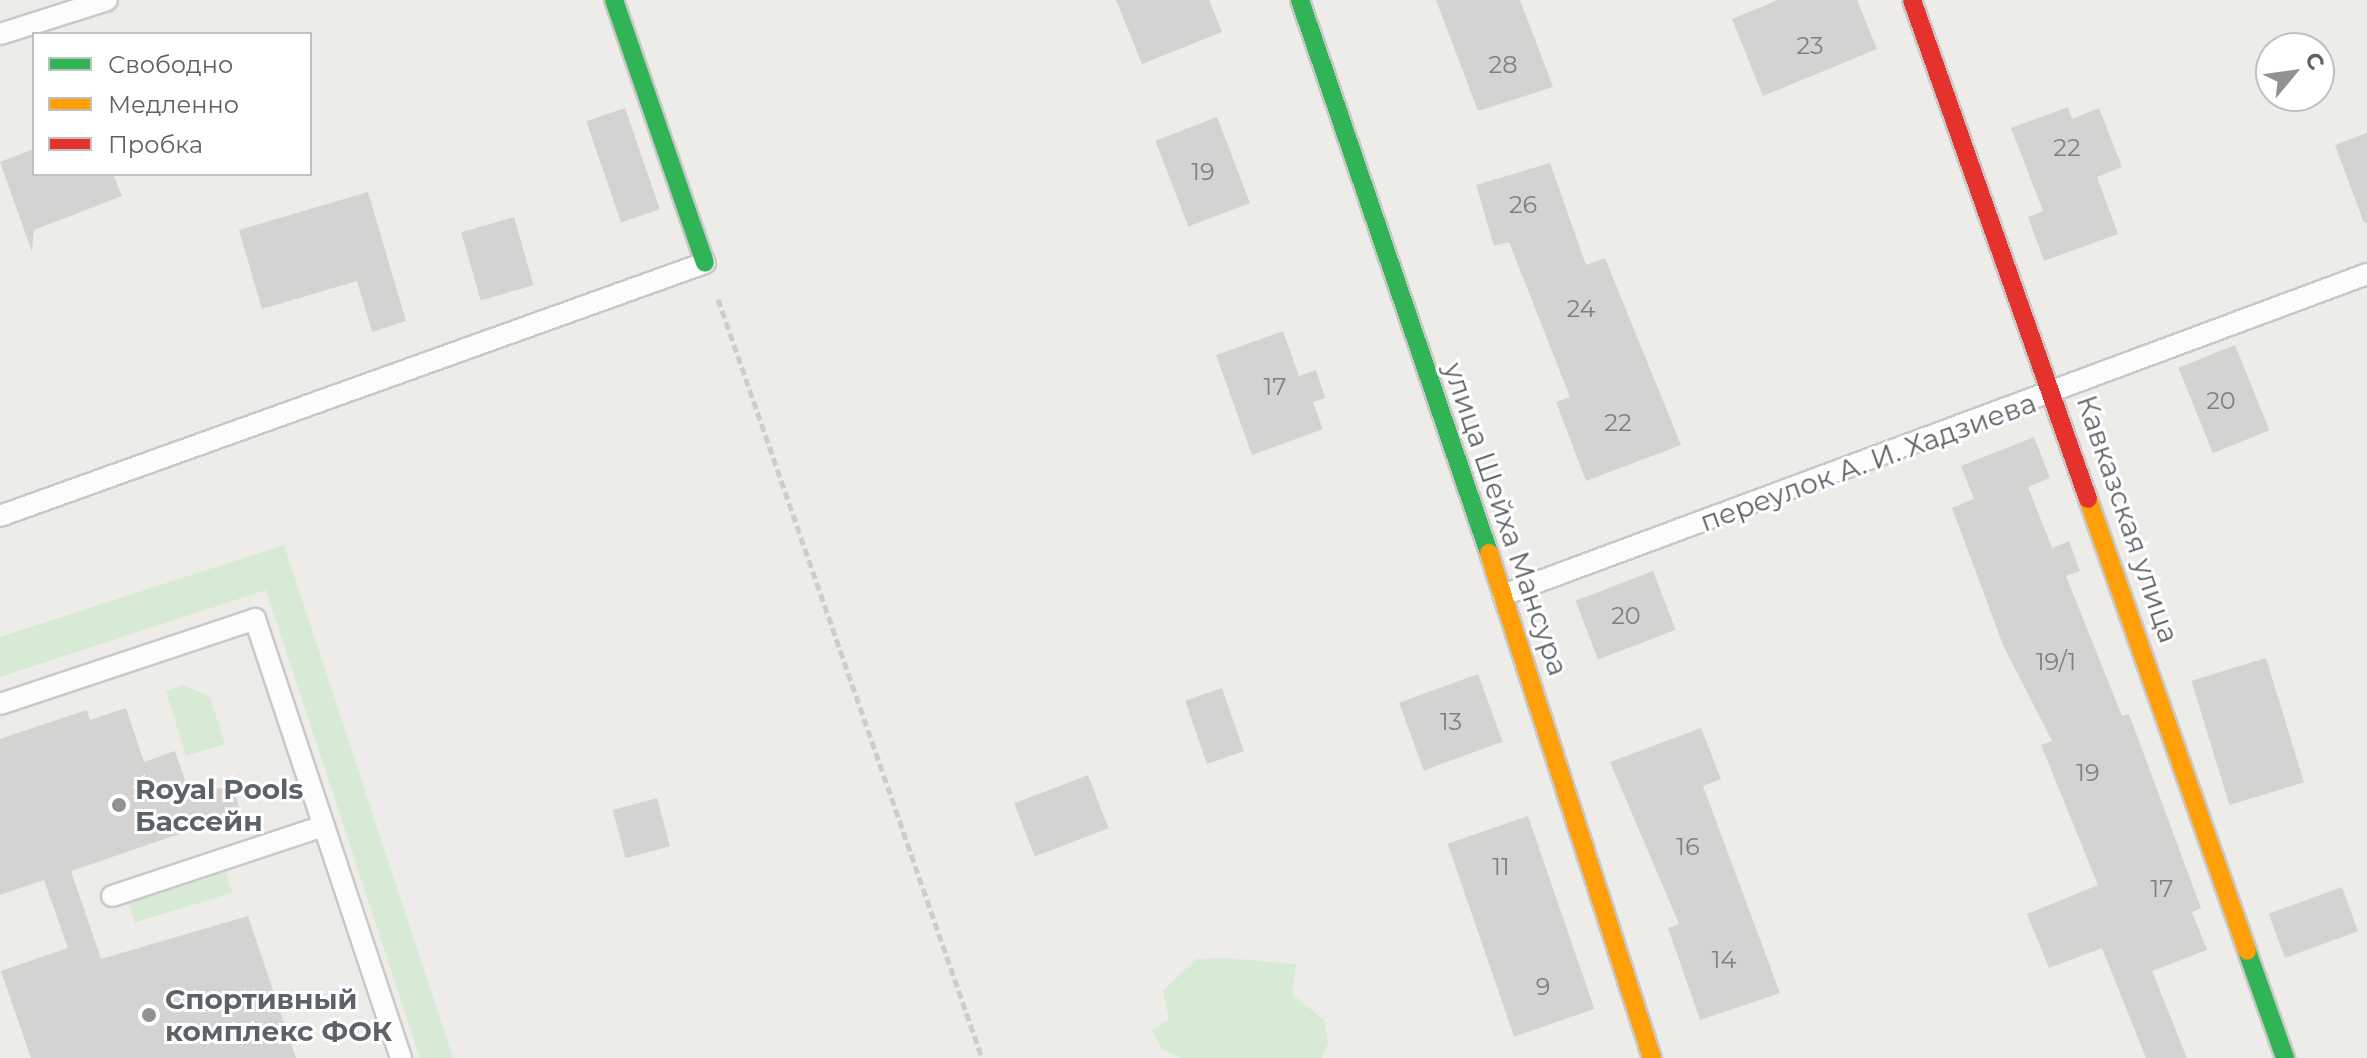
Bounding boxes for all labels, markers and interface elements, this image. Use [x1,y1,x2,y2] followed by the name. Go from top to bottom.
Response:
[32,32,312,176] legend
[1796,32,1824,60] house number: 23
[2255,32,2335,112] north arrow
[2299,48,2330,75] text: С
[108,50,233,79] text: Свободно
[1489,51,1517,79] house number: 28
[108,90,239,119] text: Медленно
[108,130,203,159] text: Пробка
[2053,134,2081,162] house number: 22
[1191,158,1215,186] house number: 19
[1509,191,1537,219] house number: 26
[1567,295,1595,323] house number: 24
[1437,358,1575,680] street label: улица Шейха Мансура
[1264,373,1286,401] house number: 17
[1695,385,2041,539] street label: переулок А. И. Хадзиева
[2206,387,2236,415] house number: 20
[2070,391,2186,647] street label: Кавказская улица
[1604,409,1632,437] house number: 22
[1611,602,1641,630] house number: 20
[2036,648,2076,676] house number: 19/1
[1440,708,1462,736] house number: 13
[2076,759,2100,787] house number: 19
[135,772,303,838] place label: Royal Pools Бассейн
[110,796,128,814] marker: Royal Pools Бассейн
[1676,833,1700,861] house number: 16
[1492,853,1510,881] house number: 11
[2151,875,2173,903] house number: 17
[1712,946,1736,974] house number: 14
[1536,973,1550,1001] house number: 9
[165,982,392,1048] place label: Спортивный комплекс ФОК
[140,1006,158,1024] marker: Спортивный комплекс ФОК

